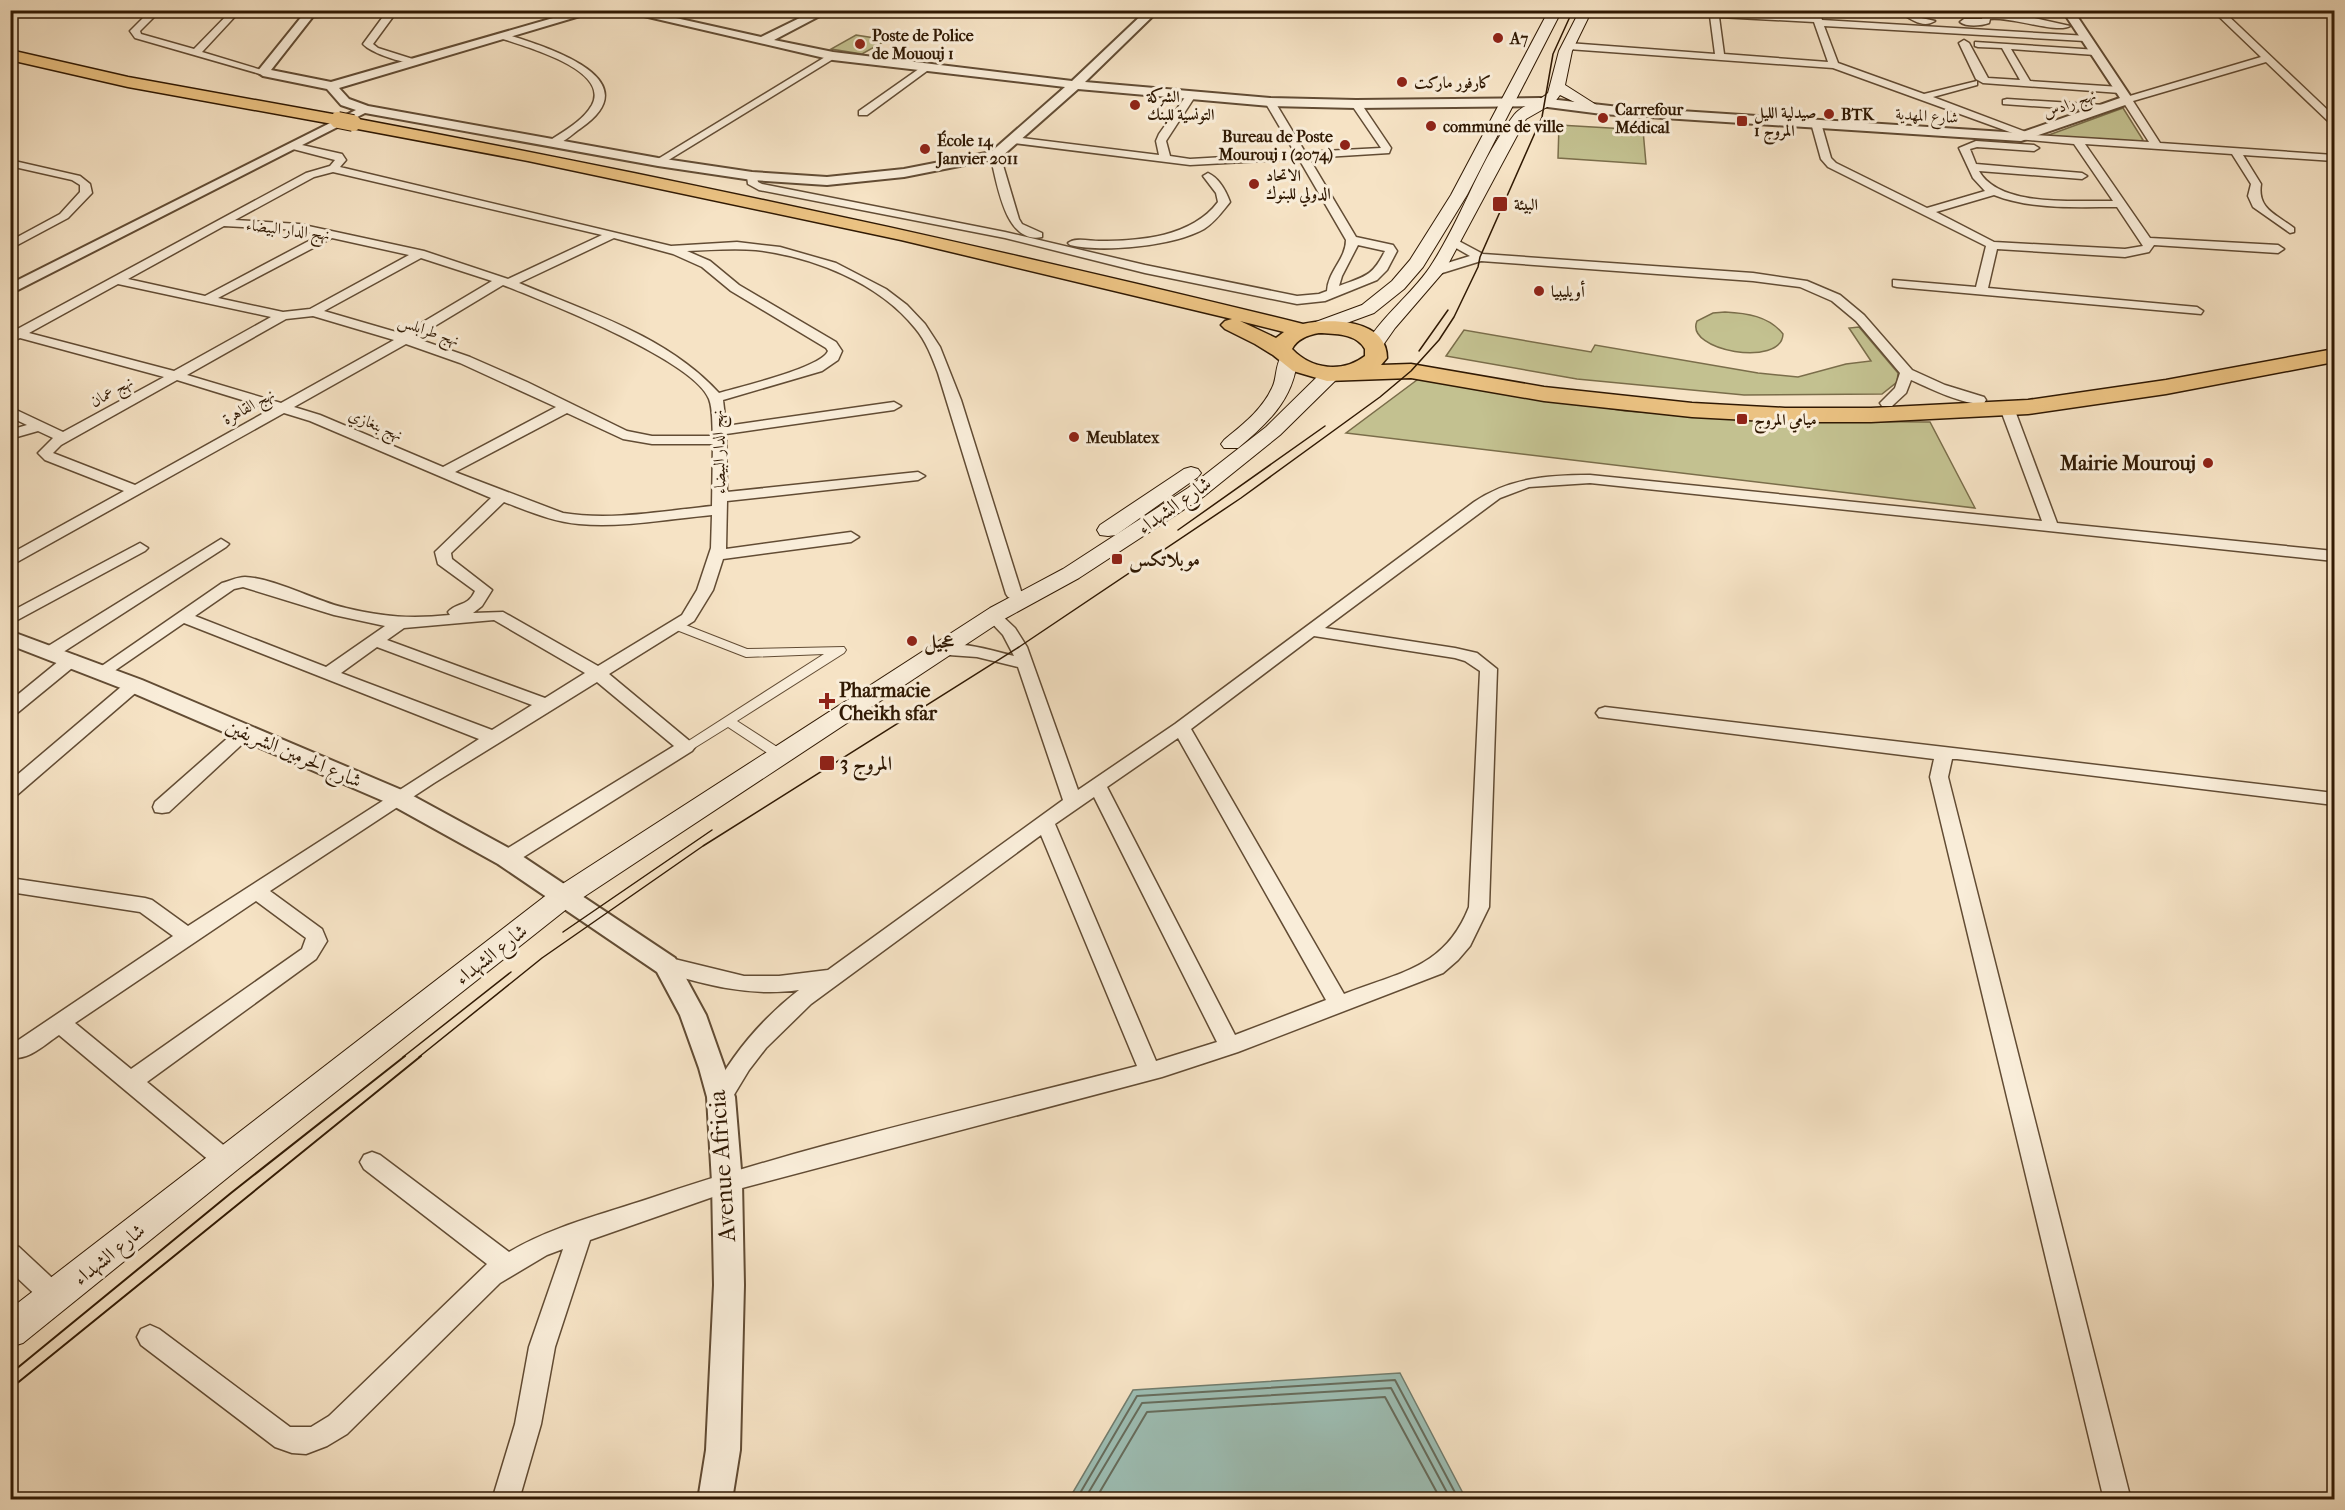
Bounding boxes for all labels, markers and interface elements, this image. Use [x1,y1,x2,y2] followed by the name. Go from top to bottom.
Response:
[872,26,974,63] place label: Poste de Police de Mououj 1
[1509,29,1528,48] place label: A7
[1491,31,1505,45] marker: A7
[853,37,867,51] marker: Poste de Police de Mououj 1
[1414,73,1491,93] place label: كارفور ماركت
[1395,75,1409,89] marker: كارفور ماركت
[2040,85,2100,127] street label: نهج رادس
[1146,87,1214,125] place label: الشركة التونسية للبنك
[1128,98,1142,112] marker: الشركة التونسية للبنك
[1614,100,1685,137] place label: Carrefour Médical
[1754,103,1816,145] place label: صيدلية الليل المروج 1
[1894,104,1959,131] street label: شارع المهدية
[1841,105,1875,124] place label: BTK
[1822,107,1836,121] marker: BTK
[1596,111,1610,125] marker: Carrefour Médical
[1735,114,1749,128] marker: صيدلية الليل المروج 1
[1443,117,1564,136] place label: commune de ville
[1424,119,1438,133] marker: commune de ville
[1217,127,1333,165] place label: Bureau de Poste Mourouj 1 (2074)
[935,130,1019,169] place label: École 14 Janvier 2011
[1338,138,1352,152] marker: Bureau de Poste Mourouj 1 (2074)
[918,142,932,156] marker: École 14 Janvier 2011
[1266,166,1331,207] place label: الاتحاد الدولي للبنوك
[1247,177,1261,191] marker: الاتحاد الدولي للبنوك
[1491,195,1509,213] marker: البيئة
[1514,195,1538,214] place label: البيئة
[244,215,331,249] street label: نهج الدار البيضاء
[1551,280,1585,302] place label: أويليبيا
[1532,284,1546,298] marker: أويليبيا
[394,311,462,355] street label: نهج طرابلس
[86,372,139,415] street label: نهج عمان
[219,384,280,433] street label: نهج القاهرة
[344,405,406,449] street label: نهج بنغازي
[708,409,734,494] street label: نهج الدار البيضاء
[1754,410,1817,434] place label: ميامي المروج
[1735,412,1749,426] marker: ميامي المروج
[1085,428,1160,447] place label: Meublatex
[1067,430,1081,444] marker: Meublatex
[2059,452,2196,475] place label: Mairie Mourouj
[2201,456,2215,470] marker: Mairie Mourouj
[1133,472,1219,544] street label: شارع الشهداء
[1129,548,1200,573] place label: موبلاتكس
[1110,552,1124,566] marker: موبلاتكس
[924,630,955,655] place label: عجيل
[905,634,919,648] marker: عجيل
[839,679,937,725] place label: Pharmacie Cheikh sfar
[820,694,834,708] marker: Pharmacie Cheikh sfar
[220,714,365,798] street label: شارع الحرمين الشريفين
[840,752,892,782] place label: المروج 3
[818,754,836,772] marker: المروج 3
[451,919,536,994] street label: شارع الشهداء
[703,1088,741,1244] street label: Avenue Africia
[69,1219,153,1295] street label: شارع الشهداء

